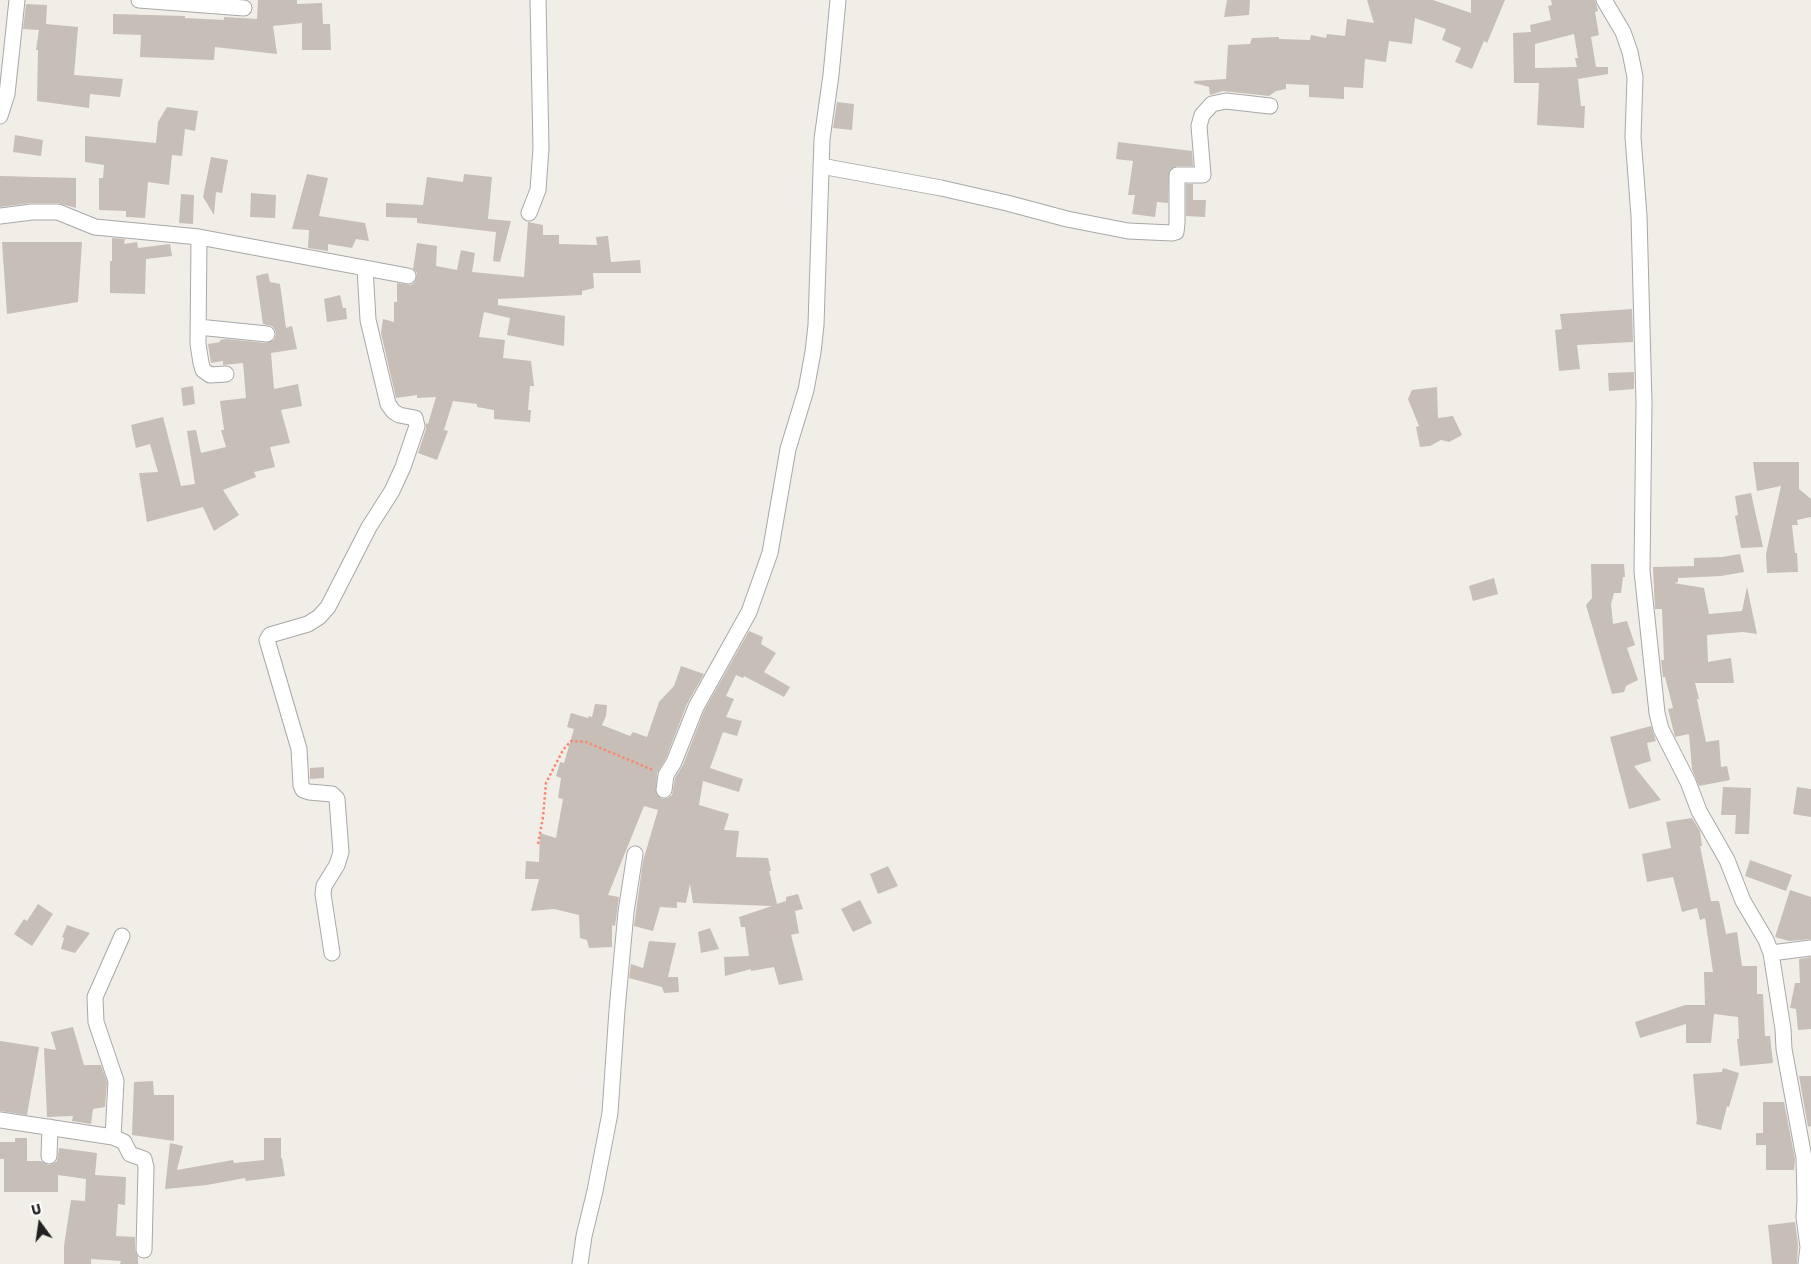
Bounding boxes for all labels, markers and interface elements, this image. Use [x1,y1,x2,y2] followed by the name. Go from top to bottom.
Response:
[15,1199,65,1249] north arrow
[29,1199,44,1220] text: U

